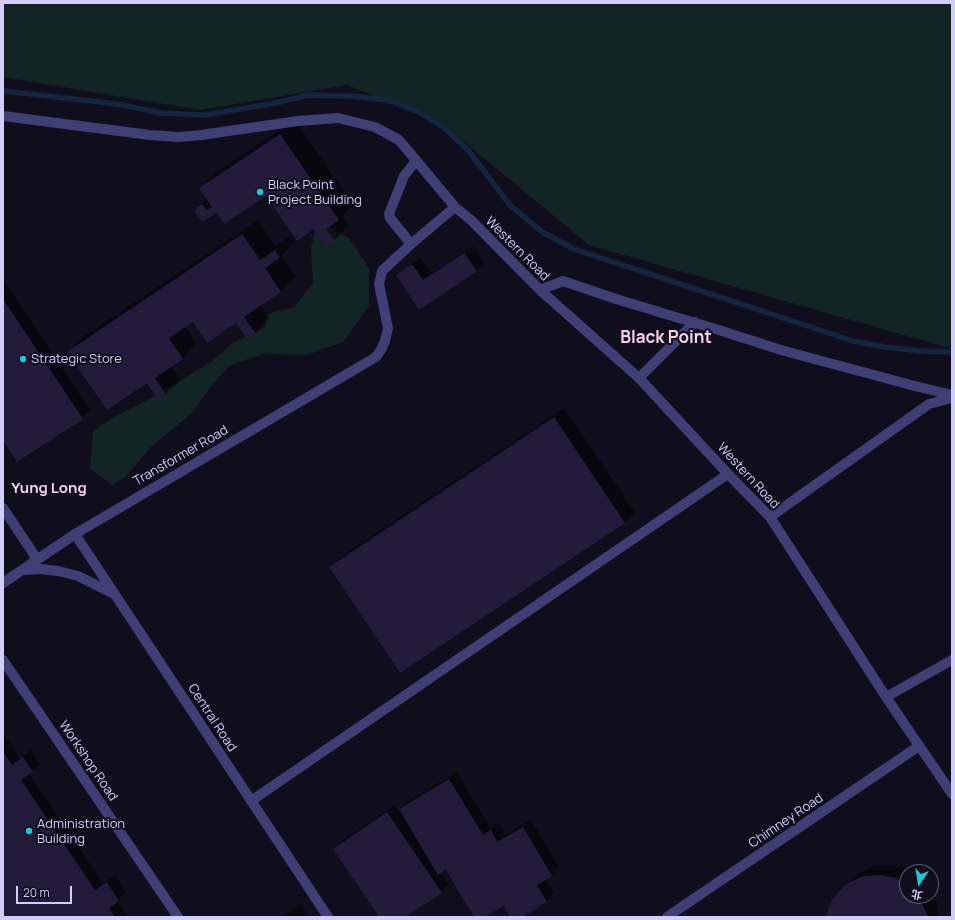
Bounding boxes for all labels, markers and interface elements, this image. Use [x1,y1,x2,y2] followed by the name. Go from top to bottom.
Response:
[268,177,362,208] place label: Black Point Project Building
[255,187,265,197] marker: Black Point Project Building
[482,214,552,284] street label: Western Road
[620,328,712,348] district label: Black Point
[31,351,122,367] place label: Strategic Store
[18,354,28,364] marker: Strategic Store
[131,423,231,489] street label: Transformer Road
[714,440,782,512] street label: Western Road
[11,480,87,498] district label: Yung Long
[184,681,240,755] street label: Central Road
[55,718,121,804] street label: Workshop Road
[746,790,826,852] street label: Chimney Road
[37,816,125,847] place label: Administration Building
[24,826,34,836] marker: Administration Building
[899,864,939,904] north arrow
[18,878,74,904] scale bar
[23,884,50,901] text: 20 m
[910,887,924,904] text: 北

